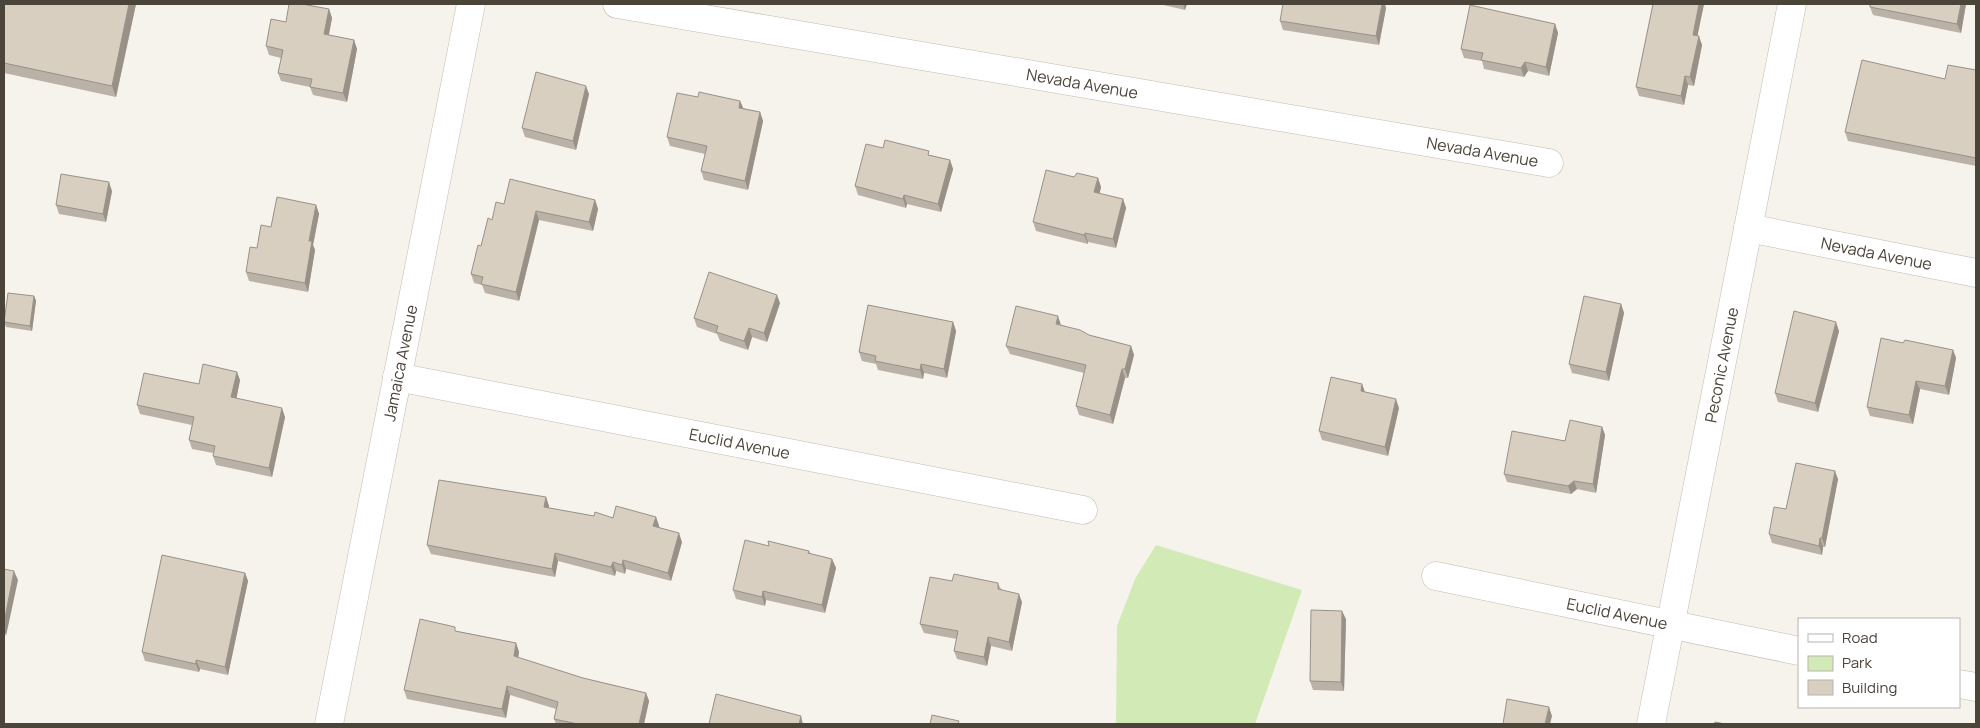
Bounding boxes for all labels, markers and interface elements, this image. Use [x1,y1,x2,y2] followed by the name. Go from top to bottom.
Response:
[1025,63,1140,104] street label: Nevada Avenue
[1425,131,1540,172] street label: Nevada Avenue
[1819,232,1934,275] street label: Nevada Avenue
[378,303,422,423] street label: Jamaica Avenue
[1699,305,1743,424] street label: Peconic Avenue
[687,423,792,464] street label: Euclid Avenue
[1565,592,1669,635] street label: Euclid Avenue
[1798,618,1960,708] legend
[1842,627,1878,648] text: Road
[1842,652,1872,673] text: Park
[1842,677,1897,698] text: Building

